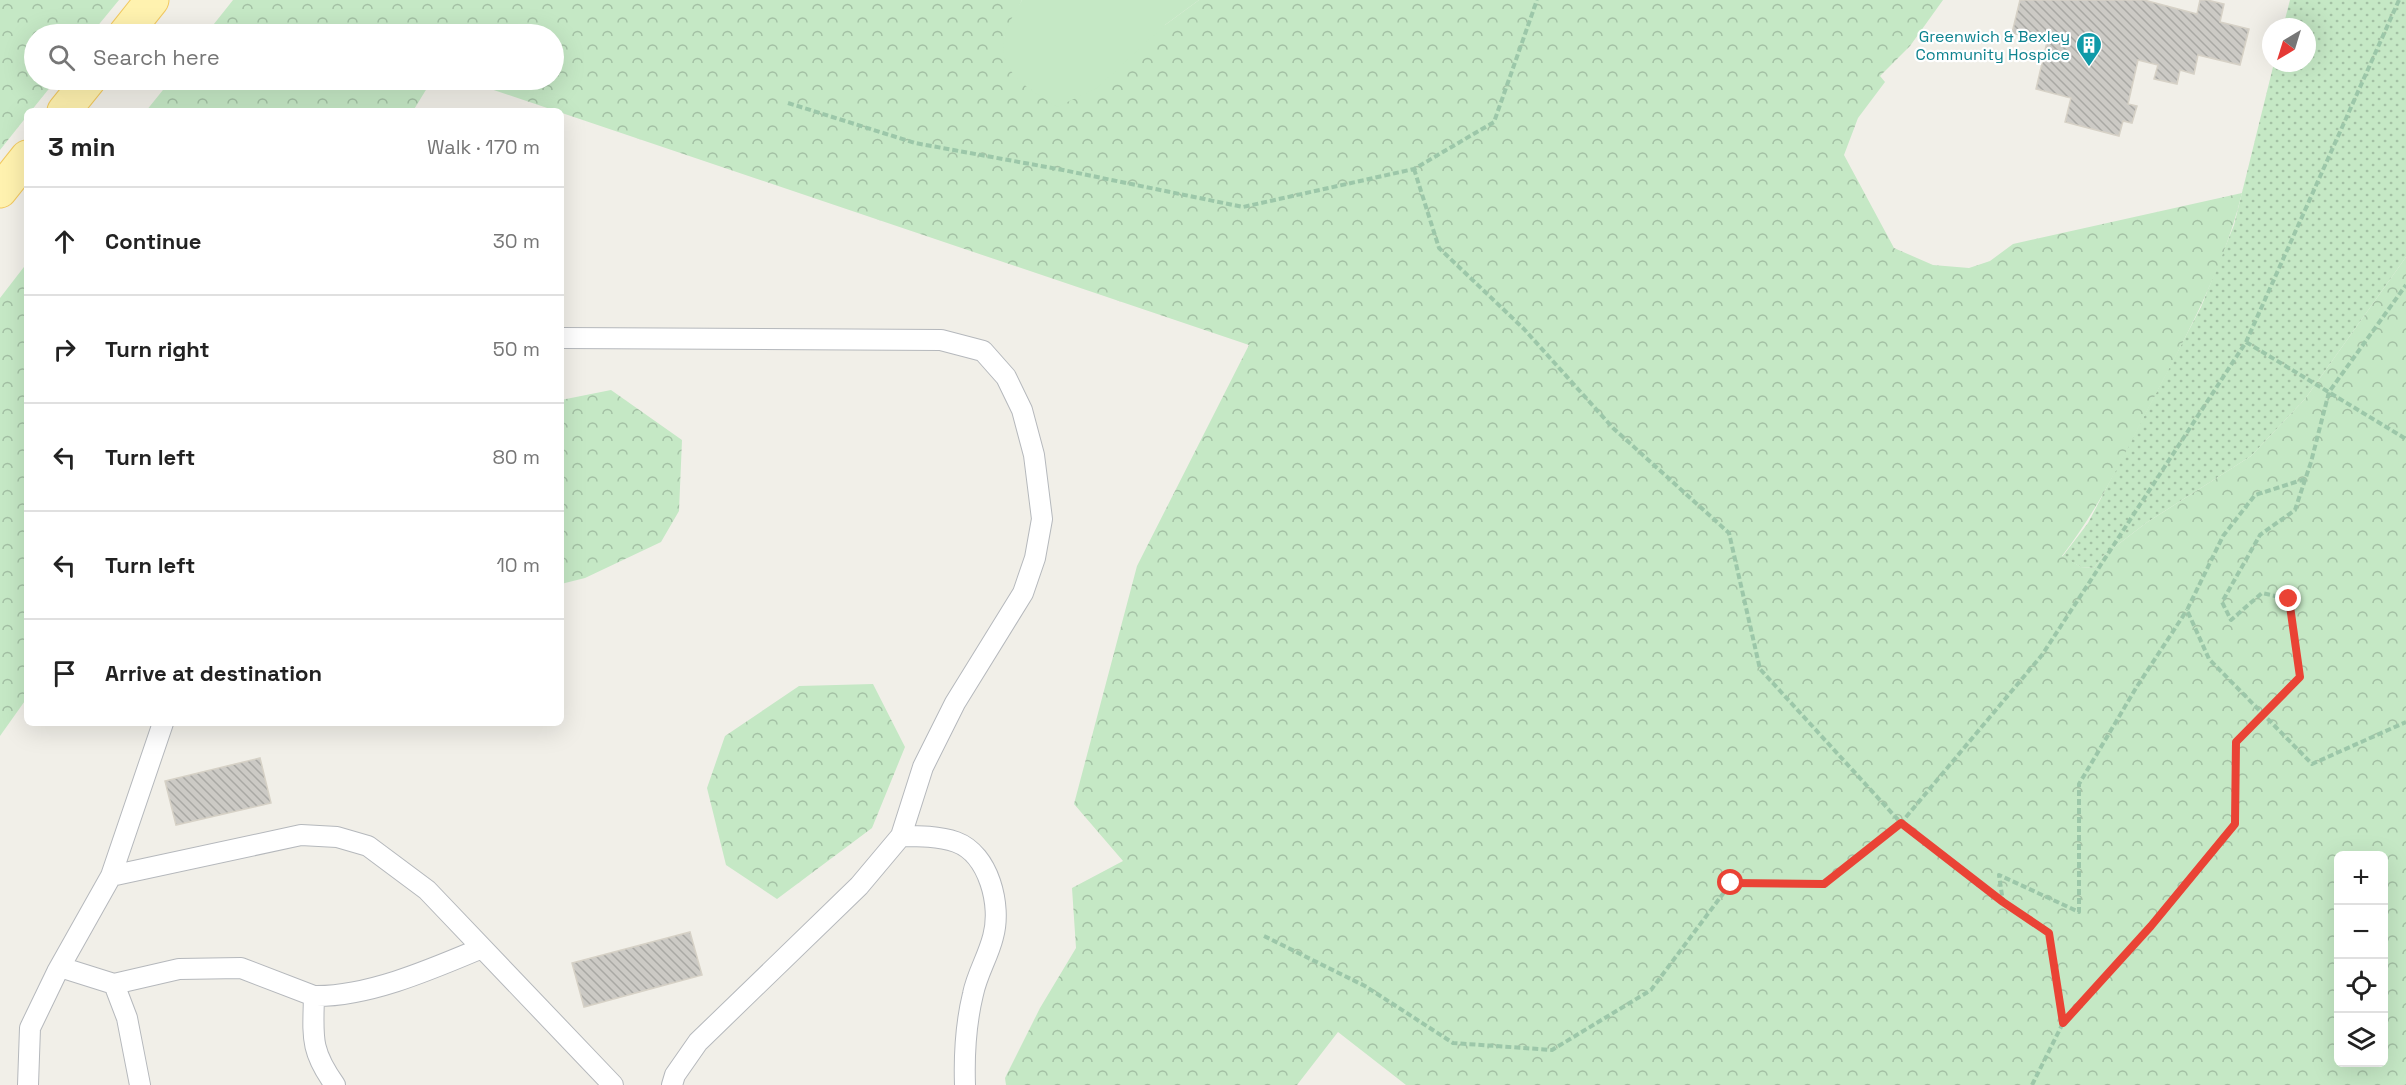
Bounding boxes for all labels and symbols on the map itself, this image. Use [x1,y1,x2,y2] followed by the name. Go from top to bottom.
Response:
[2262,18,2316,72] north arrow
[1916,26,2070,65] place label: Greenwich & Bexley Community Hospice
[2074,30,2104,68] building icon: Greenwich & Bexley Community Hospice
[2275,585,2301,611] route end
[1717,869,1743,895] route start

